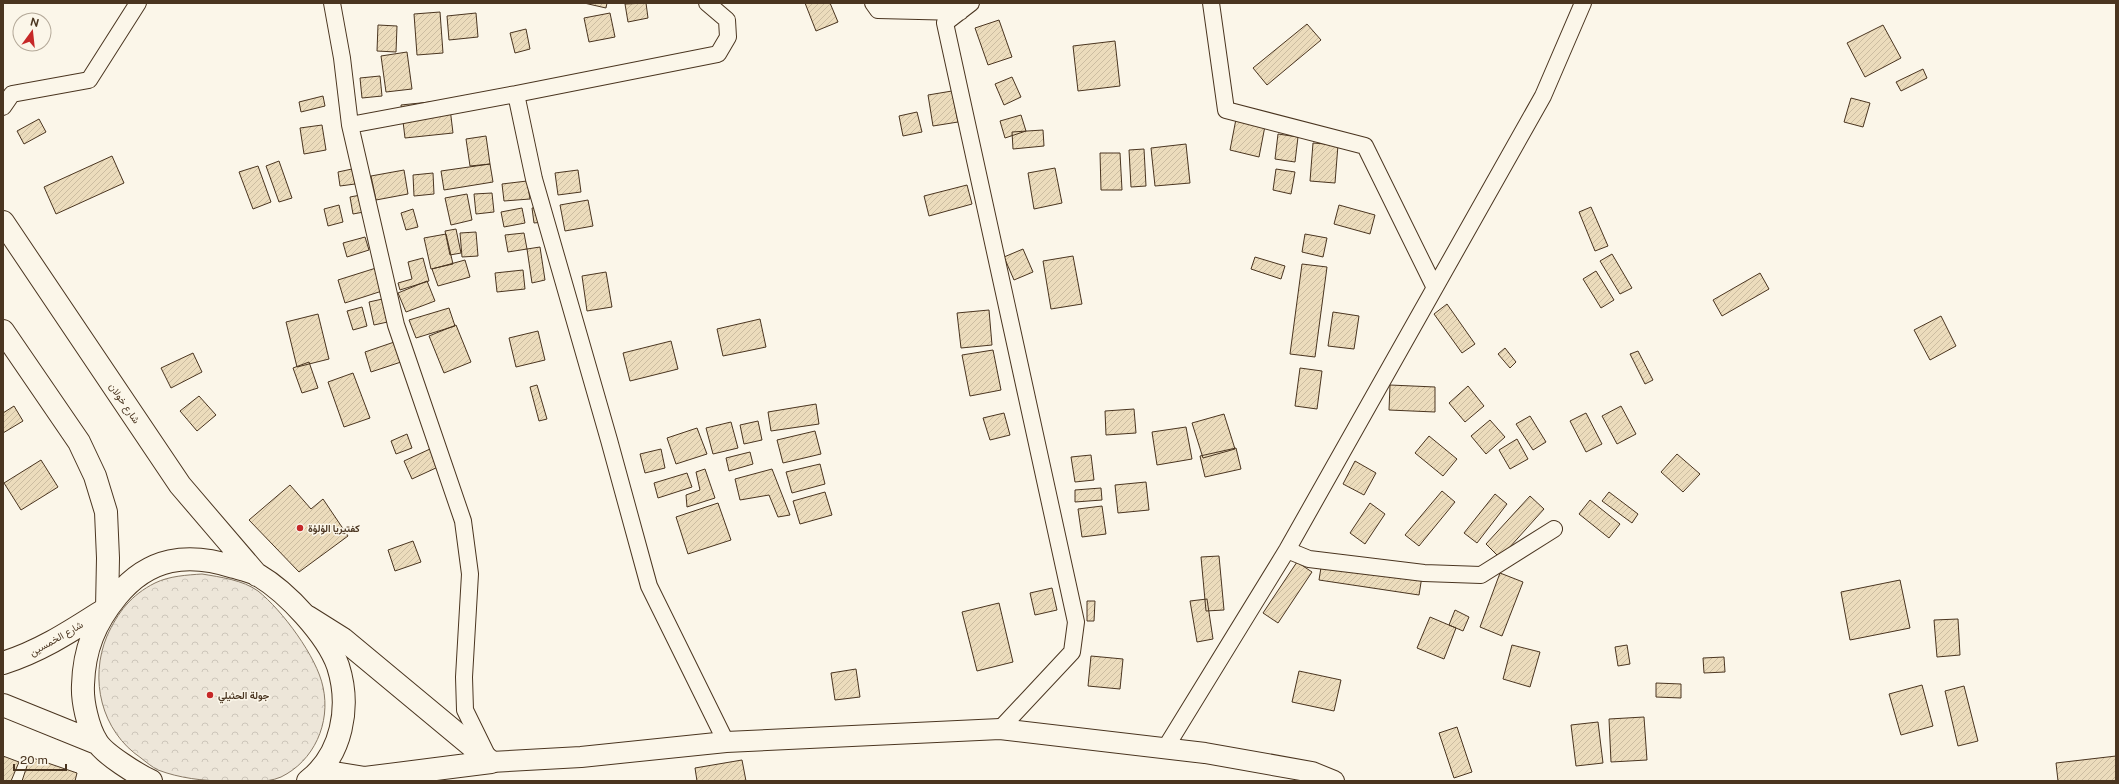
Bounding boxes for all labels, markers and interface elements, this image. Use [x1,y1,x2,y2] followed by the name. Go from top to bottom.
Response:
[12,12,52,52] north arrow
[29,15,40,29] text: N
[106,381,143,426] street label: شارع خولان
[308,522,360,535] place label: كفتيريا الؤلؤة
[295,523,305,533] marker: كفتيريا الؤلؤة
[27,618,86,659] street label: شارع الخمسين
[218,689,269,704] place label: جولة الحثيلي
[205,690,215,700] marker: جولة الحثيلي
[14,746,66,772] scale bar
[20,753,48,767] text: 20 m

